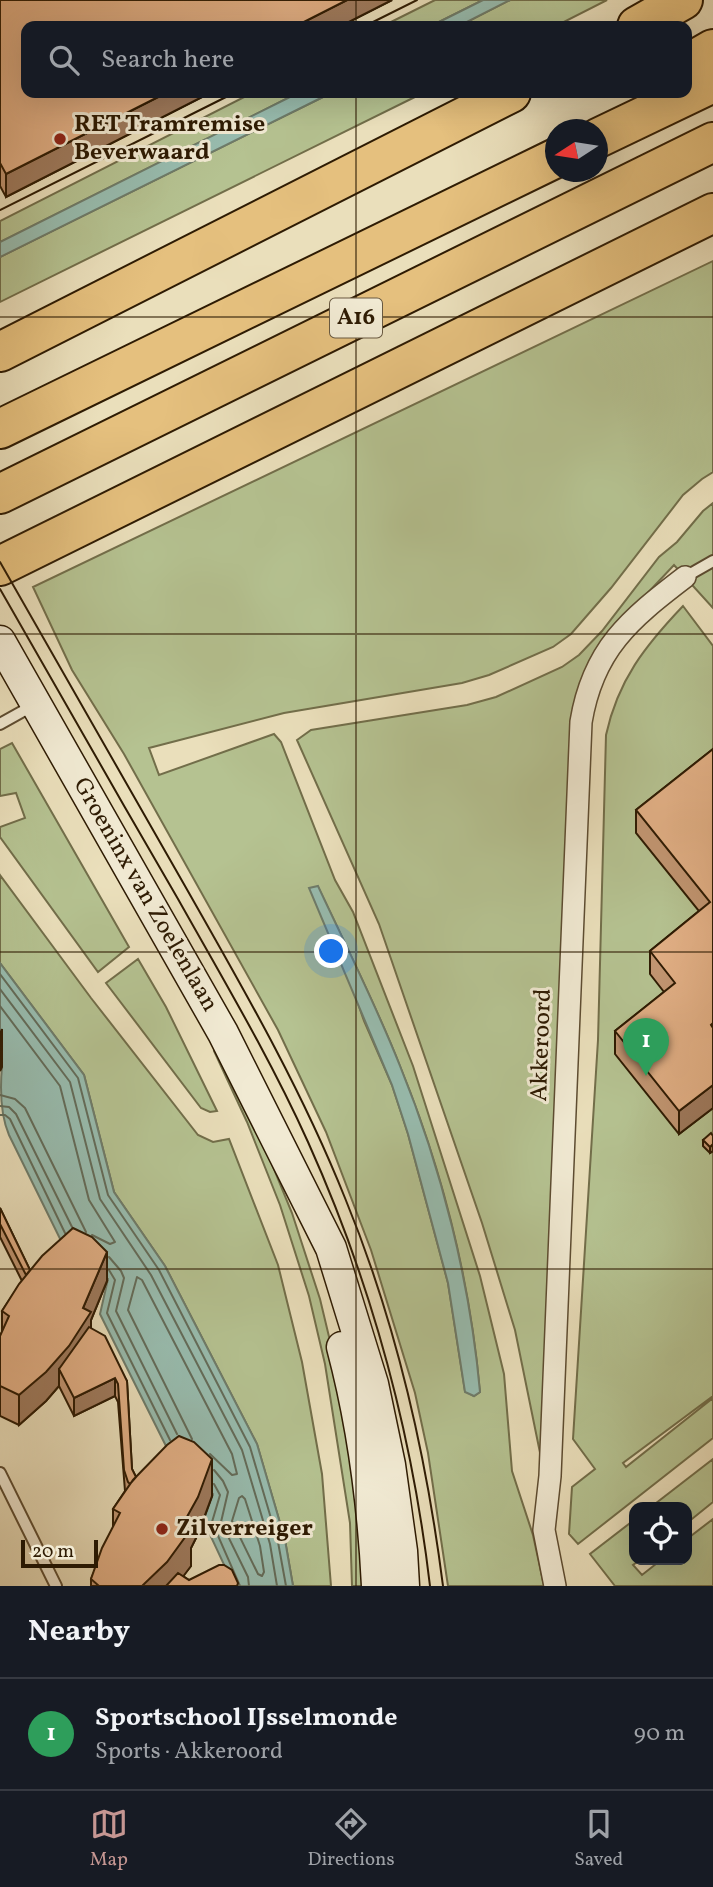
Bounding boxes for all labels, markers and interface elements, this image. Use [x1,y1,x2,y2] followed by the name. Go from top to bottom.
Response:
[21,21,692,98] search box
[45,41,83,79] icon: search
[101,42,234,78] text: Search here
[74,108,265,170] place label: RET Tramremise Beverwaard
[545,119,608,182] north arrow
[52,131,68,147] marker: RET Tramremise Beverwaard
[330,298,382,338] road number: A16
[64,772,226,1018] street label: Groeninx van Zoelenlaan
[314,934,348,968] your location
[523,988,561,1102] street label: Akkeroord
[623,1018,669,1076] pin: 1
[629,1502,692,1565] map controls
[629,1502,692,1565] button: locate
[176,1512,313,1546] place label: Zilverreiger
[154,1521,170,1537] marker: Zilverreiger
[21,1537,98,1569] scale bar
[32,1539,74,1565] text: 20 m
[28,1611,130,1653] text: Nearby
[95,1700,398,1736] text: Sportschool IJsselmonde
[46,1718,56,1750] text: 1
[634,1718,685,1750] text: 90 m
[95,1736,283,1768] text: Sports · Akkeroord
[90,1805,128,1873] tab: Map
[308,1805,395,1873] tab: Directions
[574,1805,623,1873] tab: Saved

